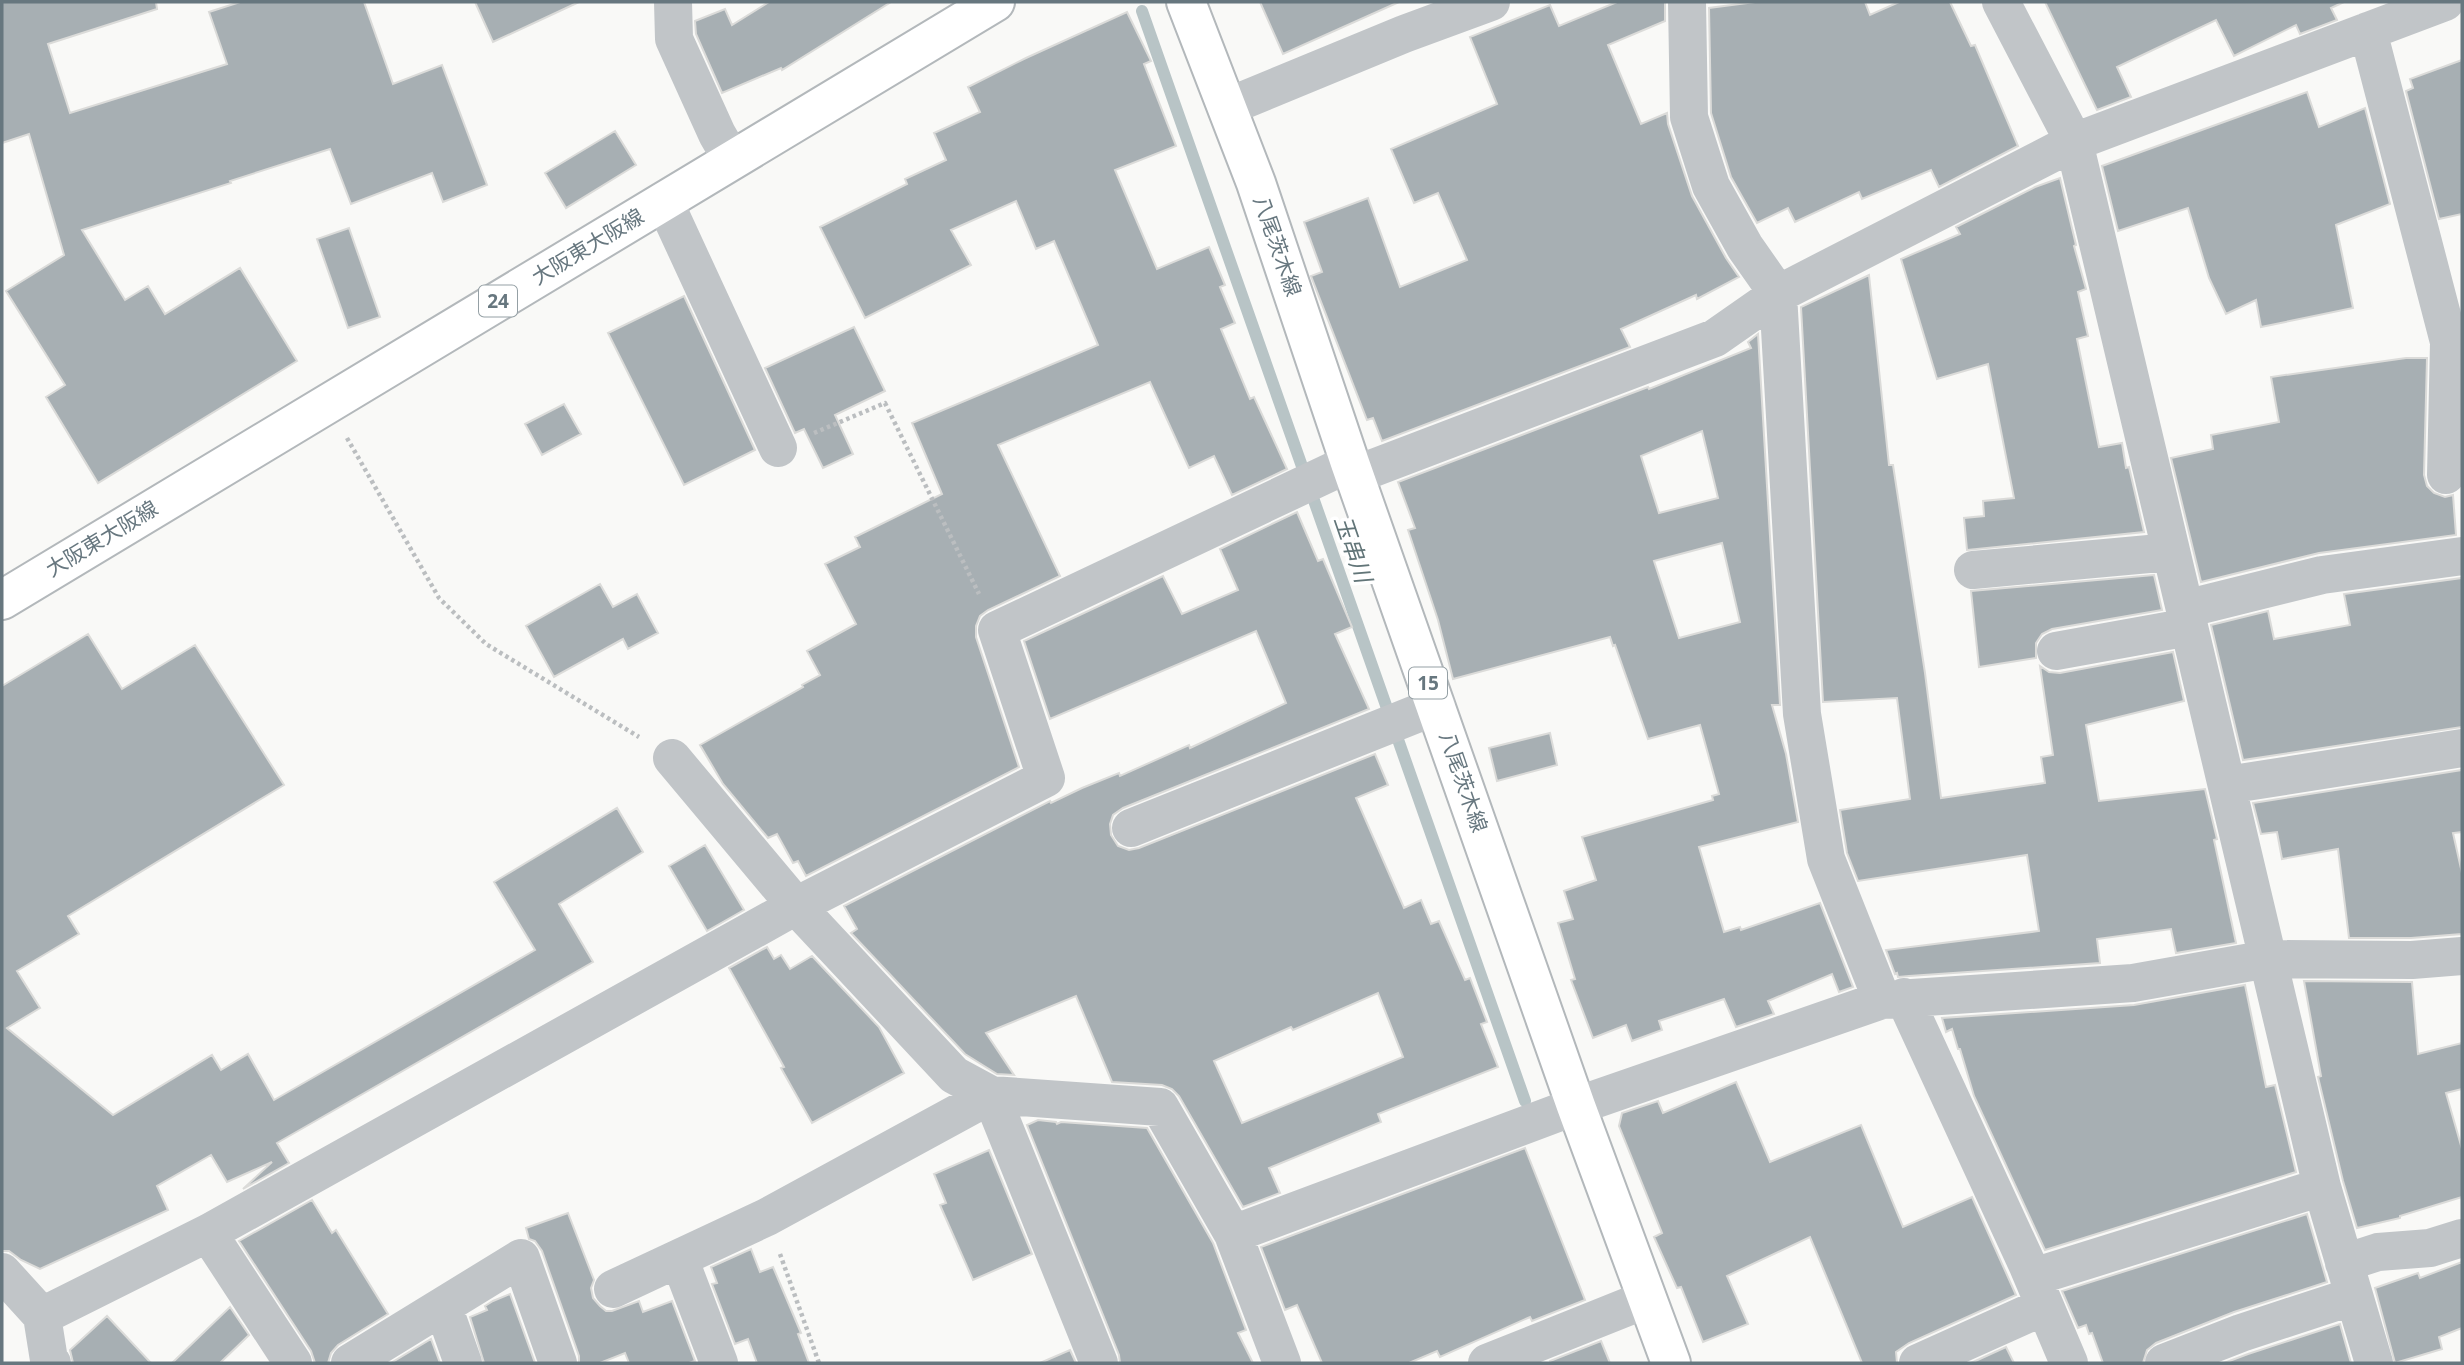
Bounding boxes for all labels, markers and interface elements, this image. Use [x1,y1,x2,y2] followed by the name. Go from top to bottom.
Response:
[1248,191,1308,300] street label: 八尾茨木線
[526,202,649,291] street label: 大阪東大阪線
[479,286,517,316] road number: 24
[40,494,163,583] street label: 大阪東大阪線
[1328,511,1381,589] water label: 玉串川
[1409,668,1447,698] road number: 15
[1434,727,1494,836] street label: 八尾茨木線

